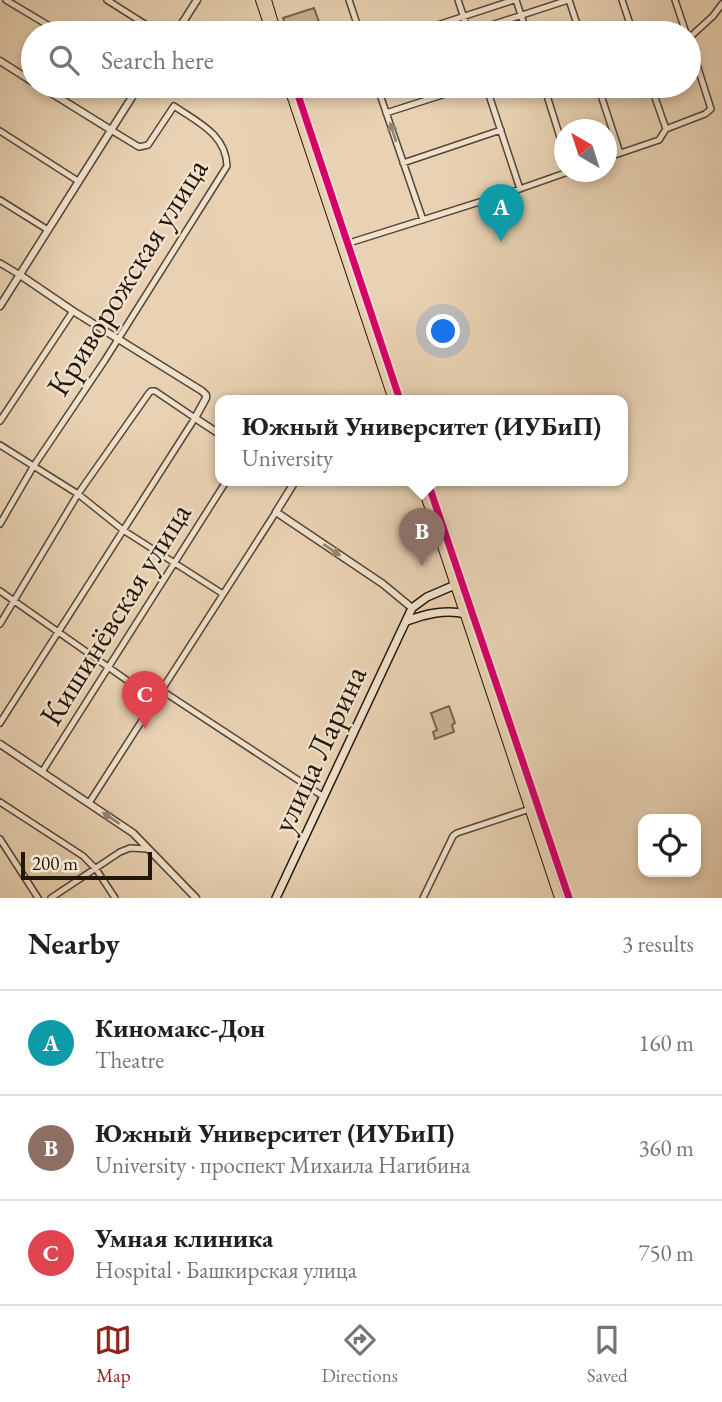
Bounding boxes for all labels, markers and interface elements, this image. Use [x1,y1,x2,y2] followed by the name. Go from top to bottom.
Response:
[21,21,701,98] search box
[45,41,83,79] icon: search
[101,43,214,77] text: Search here
[554,119,617,182] north arrow
[387,122,398,143] one-way arrow
[37,150,217,404] street label: Криворожская улица
[478,184,524,242] pin: A
[426,314,460,348] your location
[215,395,628,486] popup
[242,409,601,443] text: Южный Университет (ИУБиП)
[242,443,333,473] text: University
[30,494,201,733] street label: Кишинёвская улица
[399,508,445,566] pin: B
[322,544,342,557] one-way arrow
[262,659,376,839] street label: улица Ларина
[122,671,168,729] pin: C
[102,811,120,825] one-way arrow
[638,814,701,877] map controls
[638,814,701,877] button: locate
[21,849,152,881] scale bar
[32,851,78,876] text: 200 m
[28,924,120,963] text: Nearby
[622,929,694,959] text: 3 results
[95,1011,265,1045] text: Киномакс-Дон
[43,1028,59,1058] text: A
[638,1028,694,1058] text: 160 m
[95,1045,164,1075] text: Theatre
[95,1116,454,1150] text: Южный Университет (ИУБиП)
[44,1133,58,1163] text: B
[638,1133,694,1163] text: 360 m
[95,1150,470,1180] text: University · проспект Михаила Нагибина
[95,1221,273,1255] text: Умная клиника
[43,1238,59,1268] text: C
[638,1238,694,1268] text: 750 m
[95,1255,357,1285] text: Hospital · Башкирская улица
[94,1321,132,1388] tab: Map
[321,1321,398,1388] tab: Directions
[587,1321,628,1388] tab: Saved

